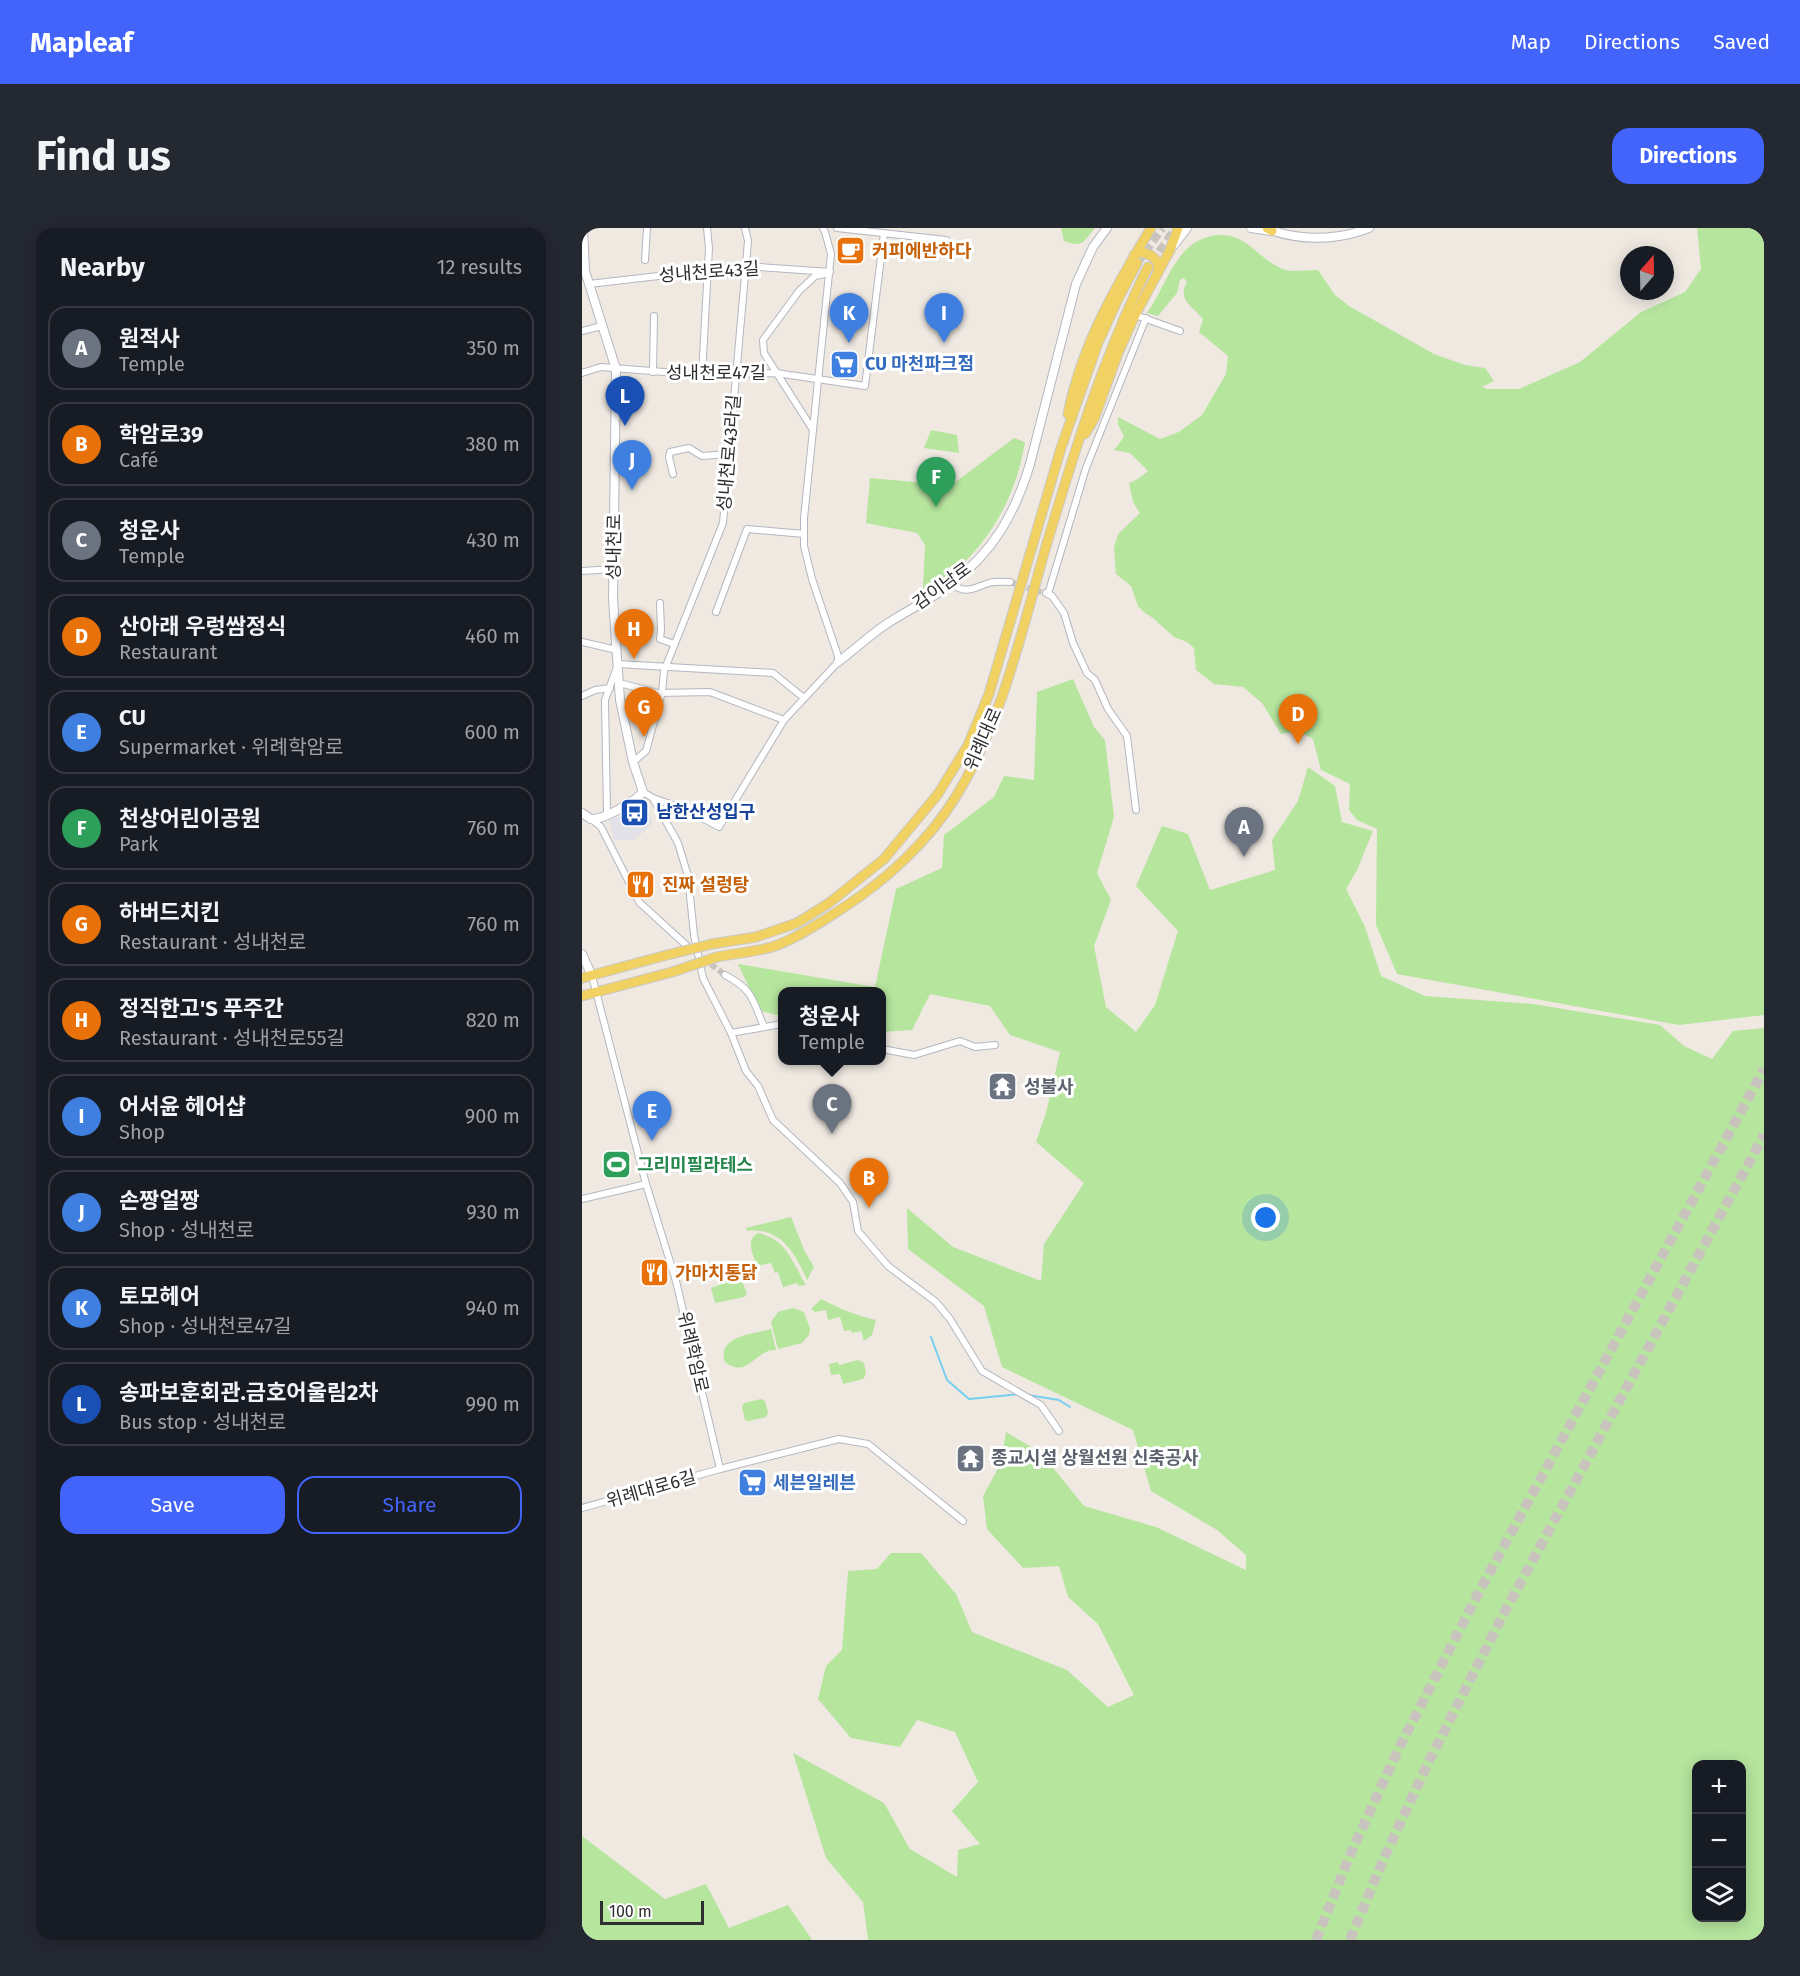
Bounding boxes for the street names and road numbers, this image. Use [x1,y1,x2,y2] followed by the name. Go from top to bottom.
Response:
[658,258,760,286] street label: 성내천로43길
[666,362,766,384] street label: 성내천로47길
[713,393,745,513] street label: 성내천로43라길
[602,514,626,580] street label: 성내천로
[909,558,975,614] street label: 감이남로
[959,704,1007,774] street label: 위례대로
[673,1309,713,1395] street label: 위례학암로
[604,1466,698,1512] street label: 위례대로6길

